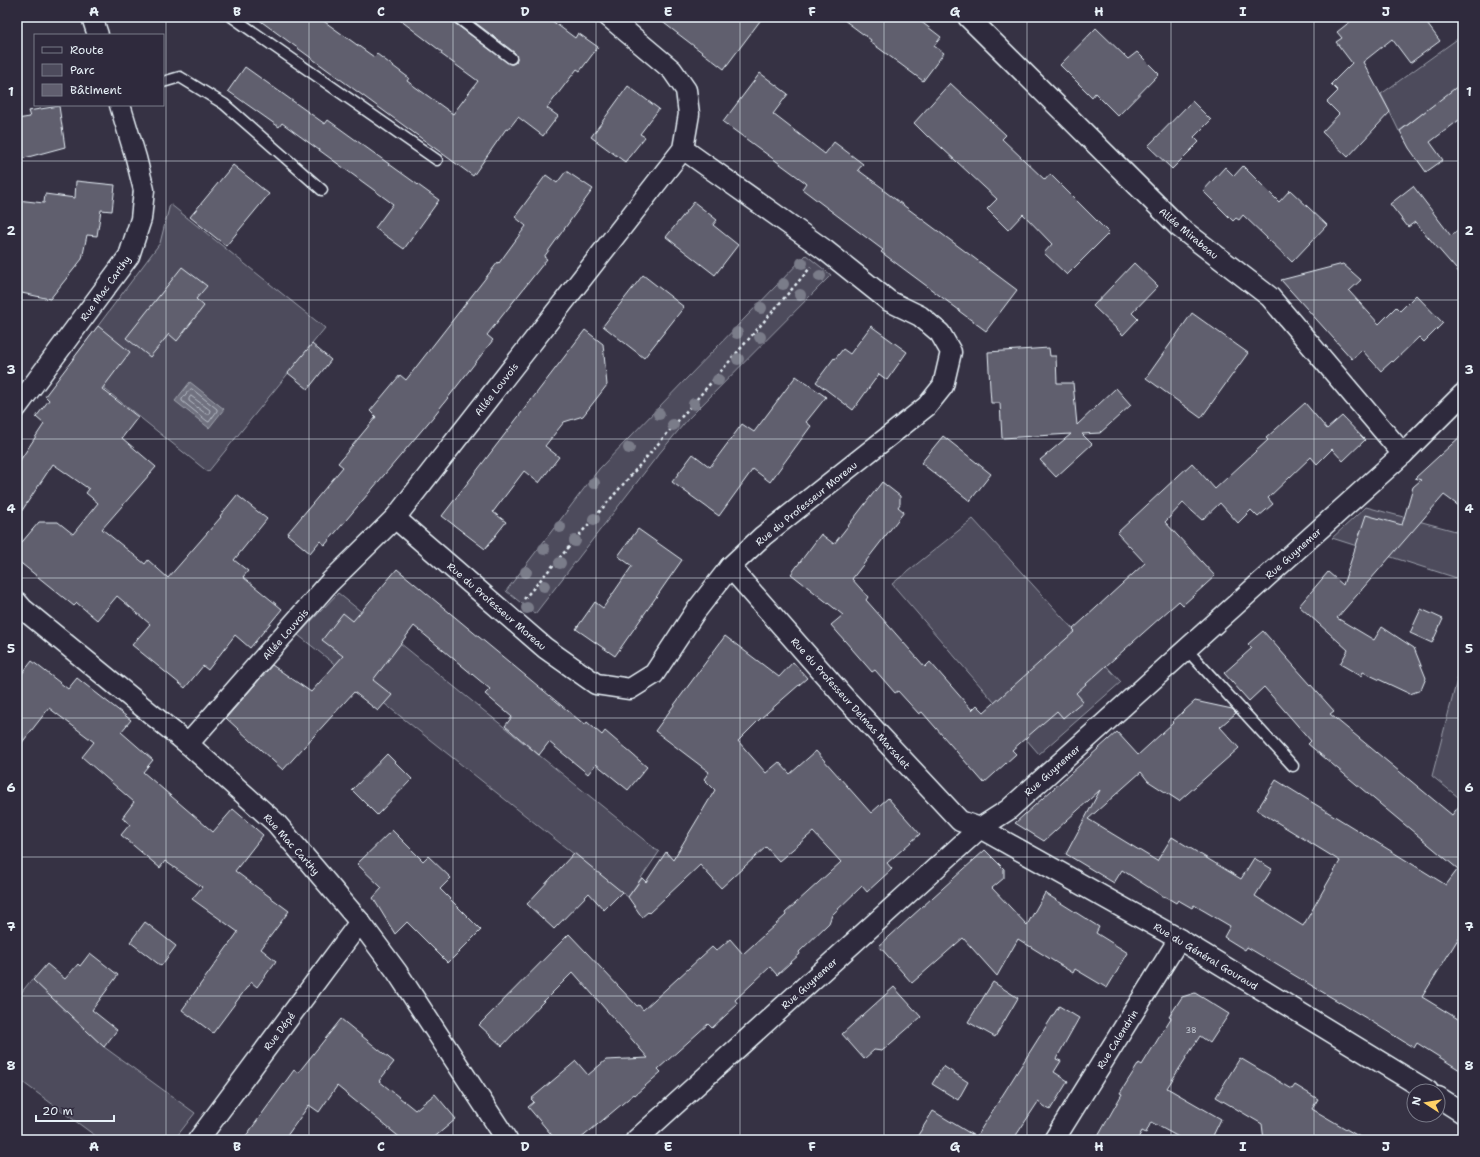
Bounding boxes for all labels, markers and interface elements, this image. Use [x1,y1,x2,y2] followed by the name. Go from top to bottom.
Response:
[89,3,99,20] text: A
[233,3,241,20] text: B
[377,3,385,20] text: C
[520,3,530,20] text: D
[664,3,673,20] text: E
[808,3,816,20] text: F
[950,3,961,20] text: G
[1094,3,1104,20] text: H
[1239,3,1247,20] text: I
[1382,3,1390,20] text: J
[34,34,164,106] legend
[70,42,104,58] text: Route
[70,62,95,78] text: Parc
[70,82,122,98] text: Bâtiment
[8,83,14,100] text: 1
[1466,83,1472,100] text: 1
[1156,205,1221,262] street label: Allée Mirabeau
[6,222,16,239] text: 2
[1464,222,1474,239] text: 2
[77,253,134,324] street label: Rue Mac Carthy
[472,360,521,418] street label: Allée Louvois
[6,361,16,378] text: 3
[1464,361,1474,378] text: 3
[753,458,860,549] street label: Rue du Professeur Moreau
[6,500,16,517] text: 4
[1464,500,1474,517] text: 4
[1263,525,1324,582] street label: Rue Guynemer
[444,560,549,653] street label: Rue du Professeur Moreau
[260,606,311,663] street label: Allée Louvois
[788,635,913,772] street label: Rue du Professeur Delmas Marsalet
[7,640,15,657] text: 5
[1465,640,1473,657] text: 5
[1022,742,1083,799] street label: Rue Guynemer
[6,779,16,796] text: 6
[1464,779,1474,796] text: 6
[261,811,323,878] street label: Rue Mac Carthy
[6,918,16,935] text: 7
[1464,918,1474,935] text: 7
[1151,920,1261,993] street label: Rue du Général Gouraud
[779,955,840,1012] street label: Rue Guynemer
[1094,1007,1141,1071] street label: Rue Calendrin
[261,1009,298,1053] street label: Rue Dépé
[1186,1025,1196,1036] house number: 38
[6,1057,16,1074] text: 8
[1464,1057,1474,1074] text: 8
[1406,1083,1446,1123] north arrow
[1408,1095,1425,1107] text: N
[36,1097,114,1123] scale bar
[42,1103,73,1119] text: 20 m
[89,1138,99,1155] text: A
[233,1138,241,1155] text: B
[377,1138,385,1155] text: C
[520,1138,530,1155] text: D
[664,1138,673,1155] text: E
[808,1138,816,1155] text: F
[950,1138,961,1155] text: G
[1094,1138,1104,1155] text: H
[1239,1138,1247,1155] text: I
[1382,1138,1390,1155] text: J

